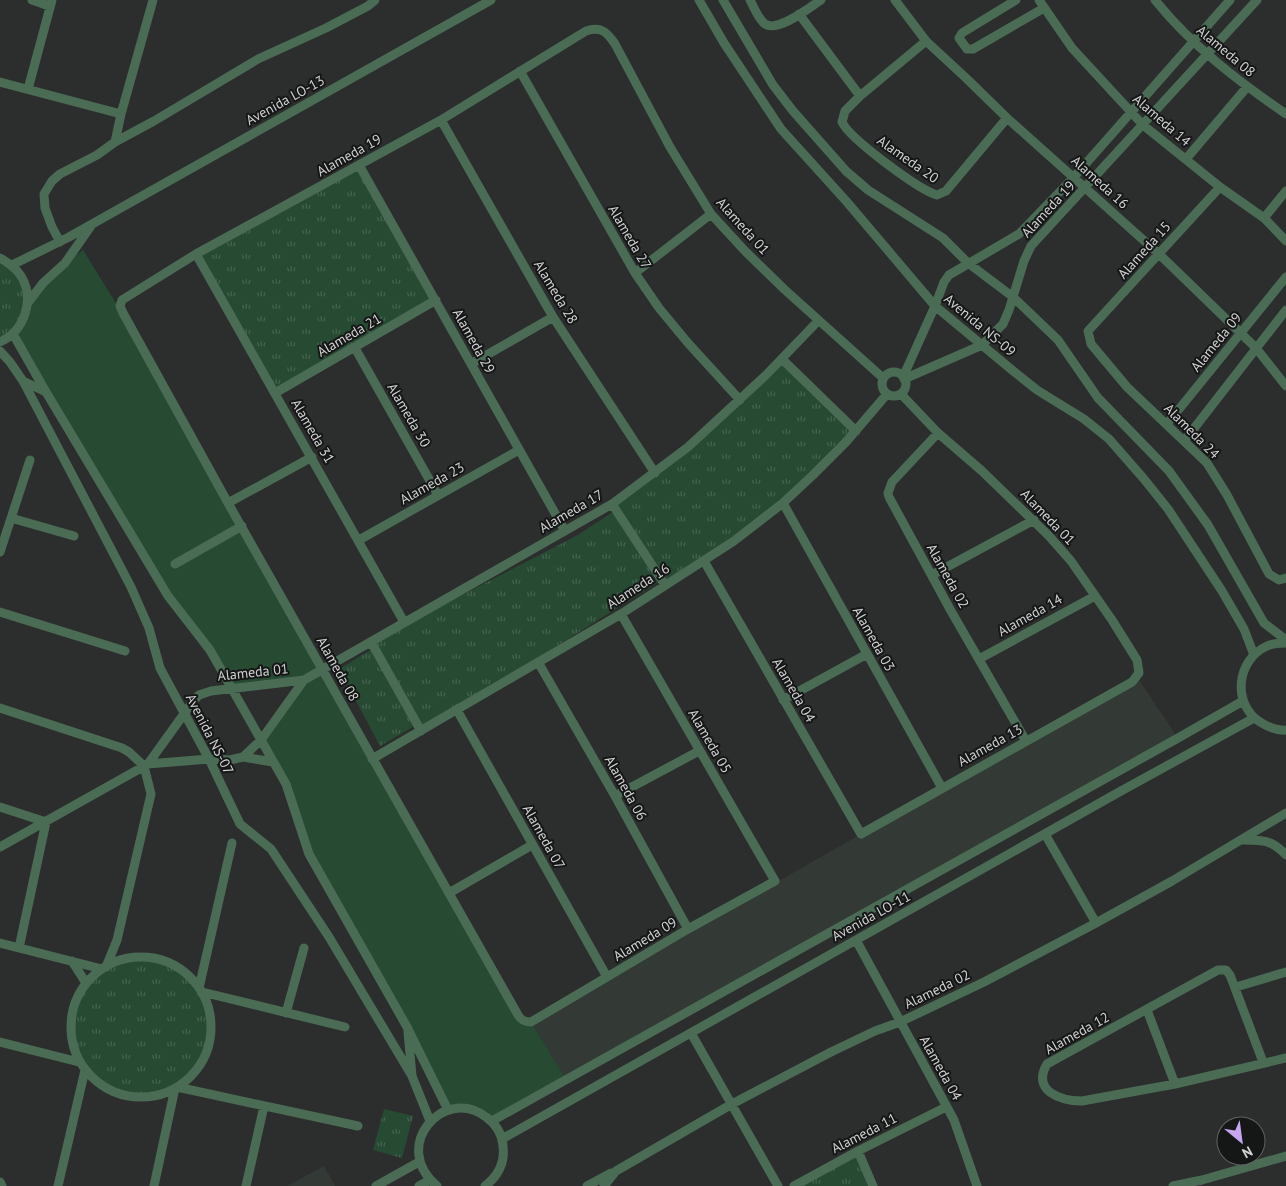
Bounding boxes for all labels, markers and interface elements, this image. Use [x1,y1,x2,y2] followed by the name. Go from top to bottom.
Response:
[1193,21,1259,81] street label: Alameda 08
[242,71,328,129] street label: Avenida LO-13
[1129,90,1195,150] street label: Alameda 14
[314,130,384,180] street label: Alameda 19
[874,131,943,187] street label: Alameda 20
[1068,151,1132,213] street label: Alameda 16
[1017,177,1079,241] street label: Alameda 19
[712,194,774,258] street label: Alameda 01
[604,202,656,272] street label: Alameda 27
[1113,218,1175,282] street label: Alameda 15
[530,257,582,327] street label: Alameda 28
[940,290,1020,360] street label: Avenida NS-09
[449,306,499,376] street label: Alameda 29
[314,309,384,361] street label: Alameda 21
[1187,309,1245,375] street label: Alameda 09
[383,380,435,451] street label: Alameda 30
[287,396,339,466] street label: Alameda 31
[1160,399,1224,463] street label: Alameda 24
[397,458,467,508] street label: Alameda 23
[536,485,606,537] street label: Alameda 17
[1017,485,1079,549] street label: Alameda 01
[923,541,973,611] street label: Alameda 02
[603,559,673,613] street label: Alameda 16
[995,590,1066,640] street label: Alameda 14
[849,604,899,674] street label: Alameda 03
[313,634,363,704] street label: Alameda 08
[768,655,820,726] street label: Alameda 04
[217,659,289,685] street label: Alameda 01
[182,691,238,777] street label: Avenida NS-07
[684,706,736,776] street label: Alameda 05
[955,720,1025,770] street label: Alameda 13
[601,753,651,823] street label: Alameda 06
[519,802,569,872] street label: Alameda 07
[828,887,914,945] street label: Avenida LO-11
[610,913,680,965] street label: Alameda 09
[901,965,973,1013] street label: Alameda 02
[1042,1008,1112,1058] street label: Alameda 12
[916,1033,966,1104] street label: Alameda 04
[828,1109,900,1157] street label: Alameda 11
[1216,1116,1266,1166] north arrow
[1239,1142,1256,1162] text: N

